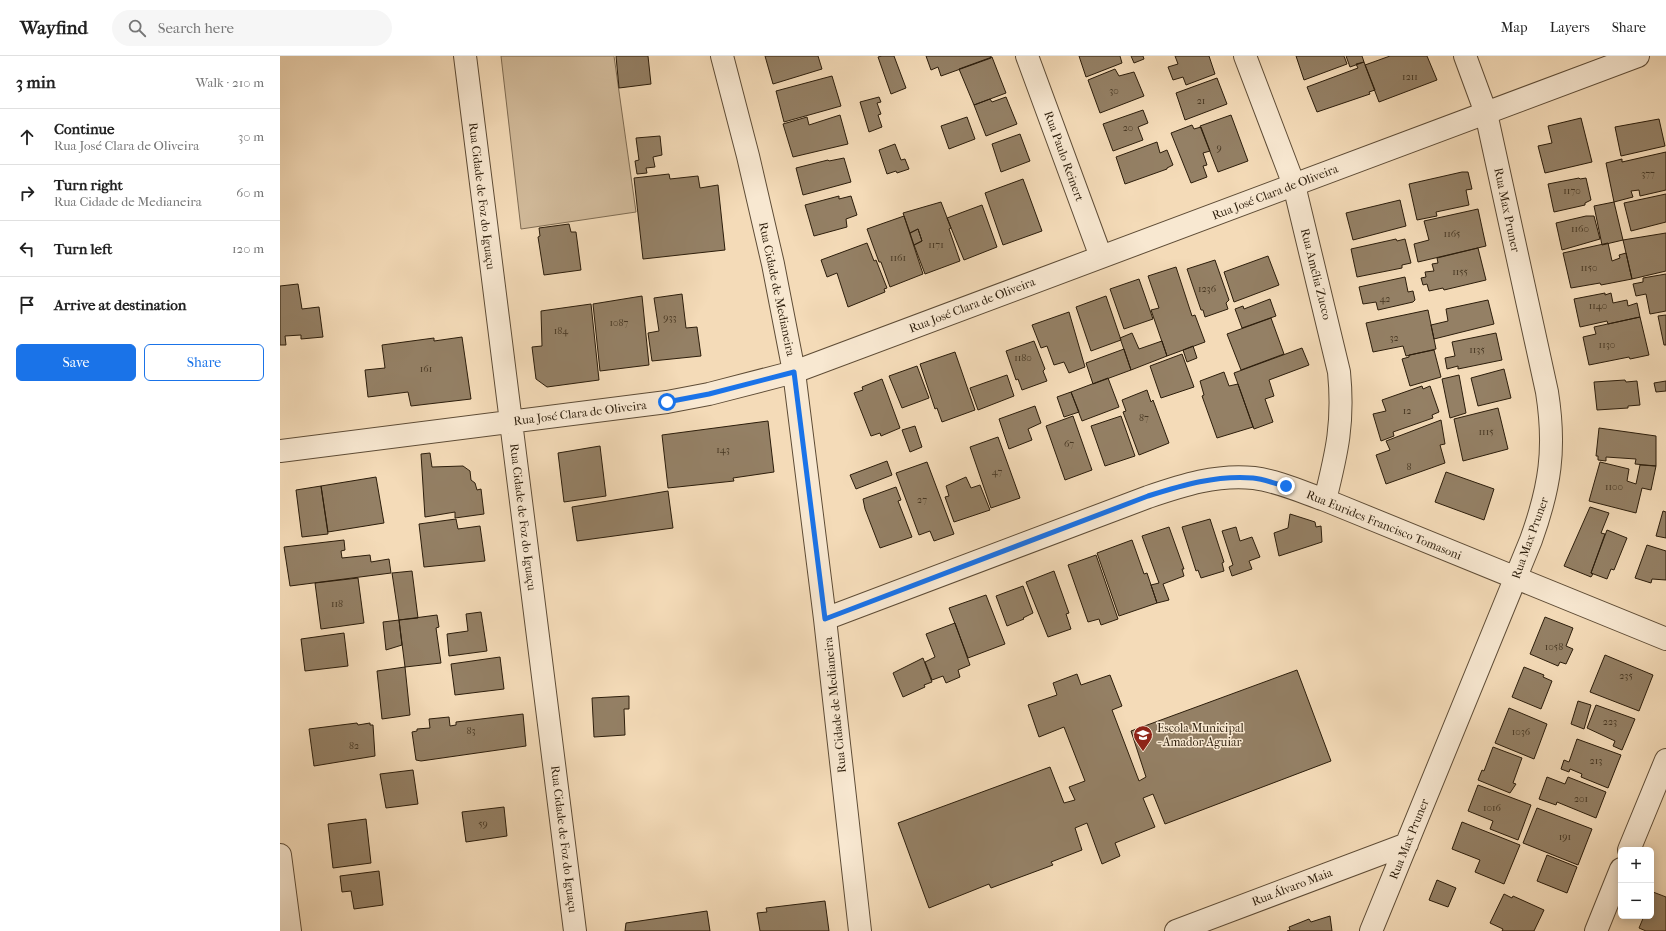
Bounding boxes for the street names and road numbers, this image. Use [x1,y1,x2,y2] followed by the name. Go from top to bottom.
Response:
[1041,109,1087,204] street label: Rua Paulo Reinert
[465,122,498,271] street label: Rua Cidade de Foz do Iguaçu
[1210,161,1340,223] street label: Rua José Clara de Oliveira
[1491,167,1523,254] street label: Rua Max Pruner
[756,221,798,358] street label: Rua Cidade de Medianeira
[1298,227,1334,321] street label: Rua Amélia Zucco
[907,274,1037,336] street label: Rua José Clara de Oliveira
[513,398,648,428] street label: Rua José Clara de Oliveira
[506,443,539,592] street label: Rua Cidade de Foz do Iguaçu
[1304,487,1464,563] street label: Rua Eurides Francisco Tomasoni
[1509,494,1552,581] street label: Rua Max Pruner
[821,636,849,774] street label: Rua Cidade de Medianeira
[547,765,580,914] street label: Rua Cidade de Foz do Iguaçu
[1386,796,1432,881] street label: Rua Max Pruner
[1249,864,1335,909] street label: Rua Álvaro Maia

